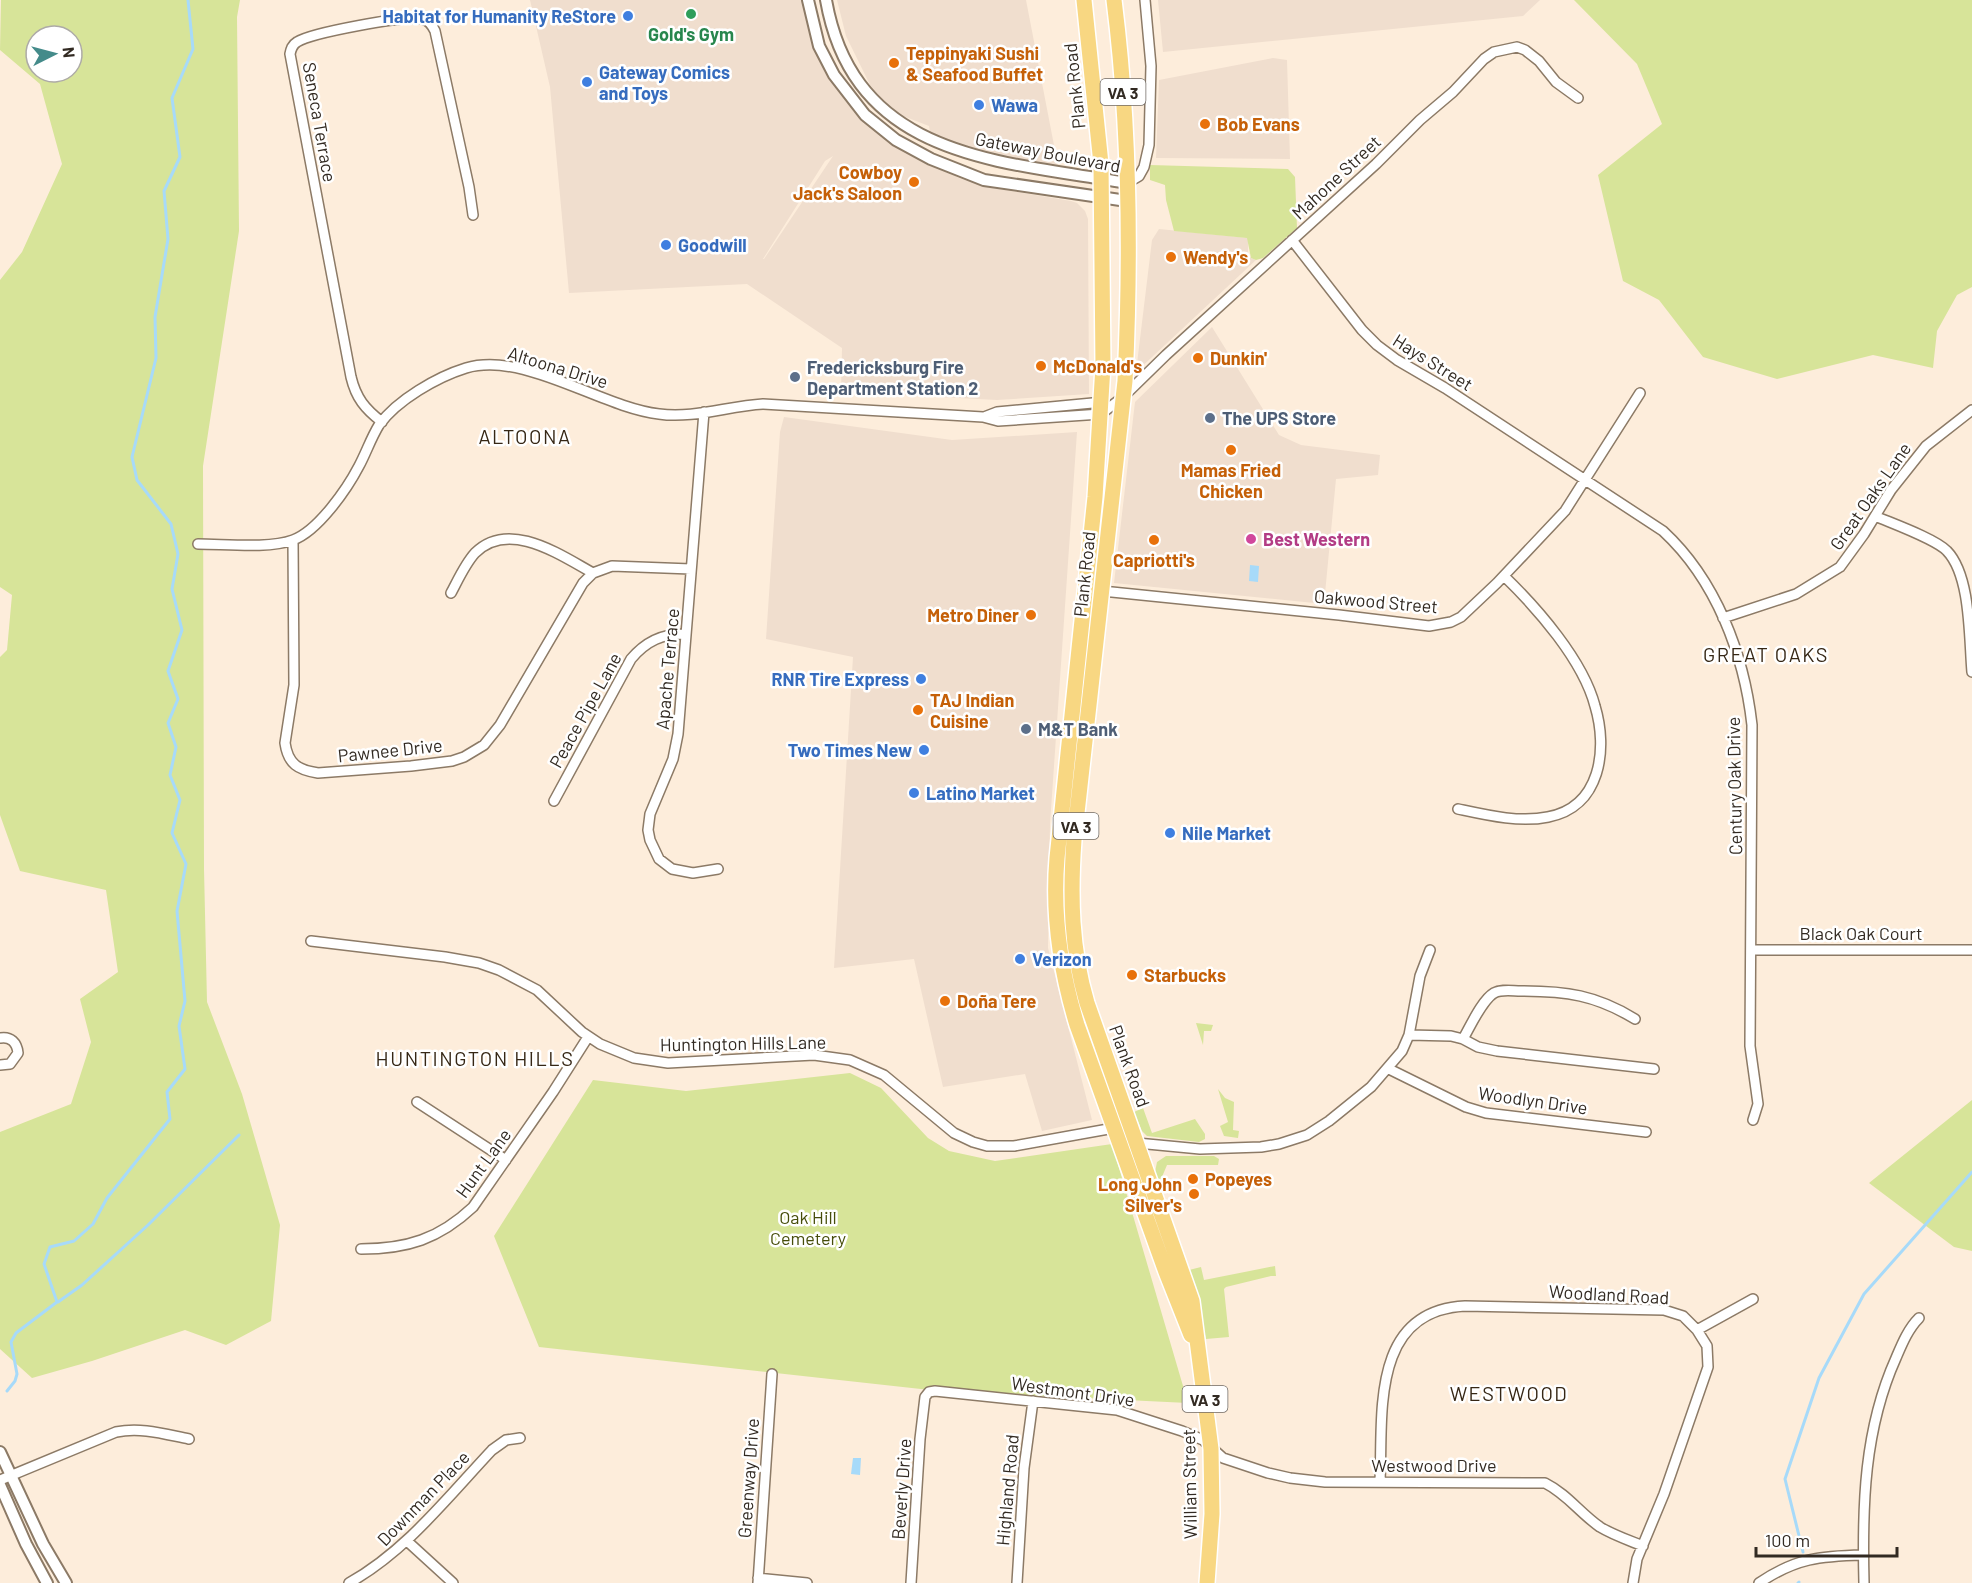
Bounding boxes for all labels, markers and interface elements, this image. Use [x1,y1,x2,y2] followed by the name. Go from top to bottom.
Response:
[383,5,616,27] place label: Habitat for Humanity ReStore
[684,7,698,21] marker: Gold's Gym
[621,9,635,23] marker: Habitat for Humanity ReStore
[648,23,734,45] place label: Gold's Gym
[24,24,84,84] north arrow
[906,42,1043,85] place label: Teppinyaki Sushi & Seafood Buffet
[1059,42,1089,130] street label: Plank Road
[59,46,79,59] text: N
[887,56,901,70] marker: Teppinyaki Sushi & Seafood Buffet
[299,60,341,184] street label: Seneca Terrace
[599,61,730,104] place label: Gateway Comics and Toys
[580,75,594,89] marker: Gateway Comics and Toys
[1100,79,1146,105] road number: VA 3
[991,94,1038,116] place label: Wawa
[972,98,986,112] marker: Wawa
[1217,113,1300,135] place label: Bob Evans
[1198,117,1212,131] marker: Bob Evans
[973,127,1123,177] street label: Gateway Boulevard
[1287,130,1385,224] street label: Mahone Street
[793,161,902,204] place label: Cowboy Jack's Saloon
[907,175,921,189] marker: Cowboy Jack's Saloon
[678,234,747,256] place label: Goodwill
[659,238,673,252] marker: Goodwill
[1183,246,1248,268] place label: Wendy's
[1164,250,1178,264] marker: Wendy's
[1389,329,1477,395] street label: Hays Street
[505,341,611,393] street label: Altoona Drive
[1210,347,1267,369] place label: Dunkin'
[1191,351,1205,365] marker: Dunkin'
[1053,355,1142,377] place label: McDonald's
[807,356,978,399] place label: Fredericksburg Fire Department Station 2
[1034,359,1048,373] marker: McDonald's
[788,370,802,384] marker: Fredericksburg Fire Department Station 2
[1222,407,1336,429] place label: The UPS Store
[1203,411,1217,425] marker: The UPS Store
[478,424,572,448] district label: ALTOONA
[1825,438,1915,554] street label: Great Oaks Lane
[1224,443,1238,457] marker: Mamas Fried Chicken
[1181,459,1281,502] place label: Mamas Fried Chicken
[1263,528,1370,550] place label: Best Western
[1069,530,1099,618] street label: Plank Road
[1244,532,1258,546] marker: Best Western
[1147,533,1161,547] marker: Capriotti's
[1113,549,1195,571] place label: Capriotti's
[1313,585,1439,617] street label: Oakwood Street
[927,604,1019,626] place label: Metro Diner
[651,607,683,731] street label: Apache Terrace
[1024,608,1038,622] marker: Metro Diner
[1703,642,1829,666] district label: GREAT OAKS
[544,649,626,771] street label: Peace Pipe Lane
[771,668,909,690] place label: RNR Tire Express
[914,672,928,686] marker: RNR Tire Express
[930,689,1014,732] place label: TAJ Indian Cuisine
[911,703,925,717] marker: TAJ Indian Cuisine
[1722,717,1746,855] street label: Century Oak Drive
[1038,718,1118,740] place label: M&T Bank
[1019,722,1033,736] marker: M&T Bank
[337,734,443,766] street label: Pawnee Drive
[788,739,912,761] place label: Two Times New
[917,743,931,757] marker: Two Times New
[926,782,1035,804] place label: Latino Market
[907,786,921,800] marker: Latino Market
[1054,813,1098,839] road number: VA 3
[1182,822,1271,844] place label: Nile Market
[1163,826,1177,840] marker: Nile Market
[1799,922,1923,944] street label: Black Oak Court
[1032,948,1092,970] place label: Verizon
[1013,952,1027,966] marker: Verizon
[1144,964,1226,986] place label: Starbucks
[1125,968,1139,982] marker: Starbucks
[957,990,1037,1012] place label: Doña Tere
[938,994,952,1008] marker: Doña Tere
[1105,1022,1155,1110] street label: Plank Road
[660,1031,826,1055] street label: Huntington Hills Lane
[376,1046,574,1070] district label: HUNTINGTON HILLS
[1477,1081,1589,1119] street label: Woodlyn Drive
[451,1124,515,1202] street label: Hunt Lane
[1205,1168,1272,1190] place label: Popeyes
[1186,1172,1200,1186] marker: Popeyes
[1098,1173,1182,1216] place label: Long John Silver's
[1187,1187,1201,1201] marker: Long John Silver's
[770,1206,846,1249] park label: Oak Hill Cemetery
[1548,1280,1670,1308] street label: Woodland Road
[1010,1371,1136,1411] street label: Westmont Drive
[1450,1381,1568,1405] district label: WESTWOOD
[1182,1386,1228,1412] road number: VA 3
[733,1417,763,1539] street label: Greenway Drive
[1177,1429,1201,1539] street label: William Street
[991,1433,1023,1547] street label: Highland Road
[886,1438,916,1540] street label: Beverly Drive
[372,1446,474,1550] street label: Downman Place
[1371,1454,1497,1476] street label: Westwood Drive
[1756,1520,1897,1558] scale bar
[1765,1529,1810,1551] text: 100 m

